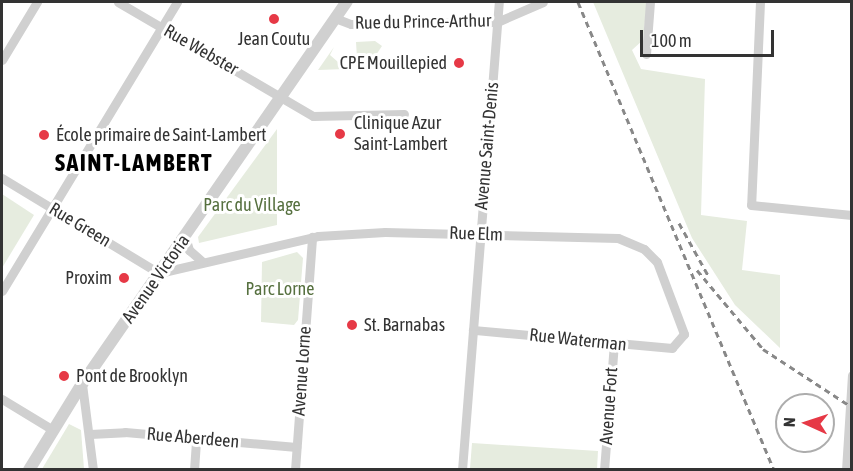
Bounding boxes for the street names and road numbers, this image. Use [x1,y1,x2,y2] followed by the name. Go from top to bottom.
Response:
[355,10,491,34] street label: Rue du Prince-Arthur
[160,20,242,80] street label: Rue Webster
[471,81,503,211] street label: Avenue Saint-Denis
[45,198,115,252] street label: Rue Green
[449,222,503,246] street label: Rue Elm
[118,231,194,327] street label: Avenue Victoria
[528,324,628,356] street label: Rue Waterman
[288,325,316,417] street label: Avenue Lorne
[596,366,622,446] street label: Avenue Fort
[146,423,240,453] street label: Rue Aberdeen

